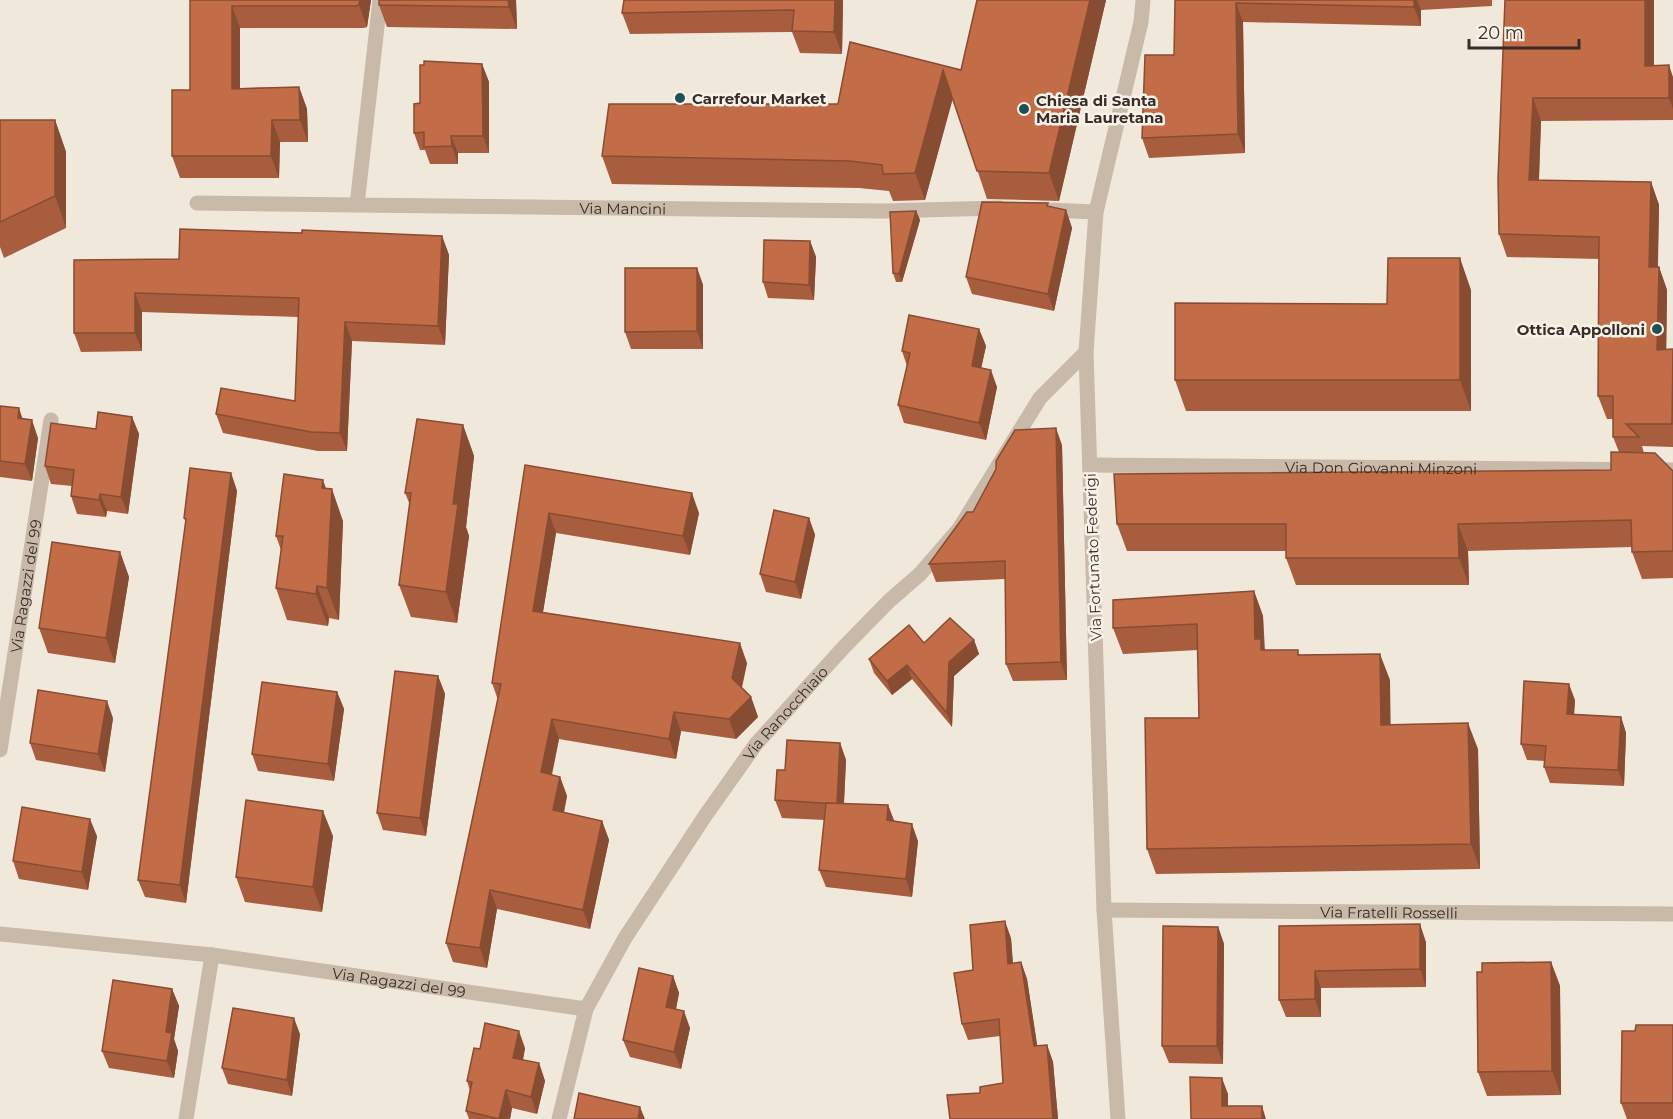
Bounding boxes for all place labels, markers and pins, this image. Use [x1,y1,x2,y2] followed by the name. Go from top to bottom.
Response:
[692,89,827,108] place label: Carrefour Market
[673,91,687,105] marker: Carrefour Market
[1036,91,1164,127] place label: Chiesa di Santa Maria Lauretana
[1017,102,1031,116] marker: Chiesa di Santa Maria Lauretana
[1517,320,1645,339] place label: Ottica Appolloni
[1650,322,1664,336] marker: Ottica Appolloni

